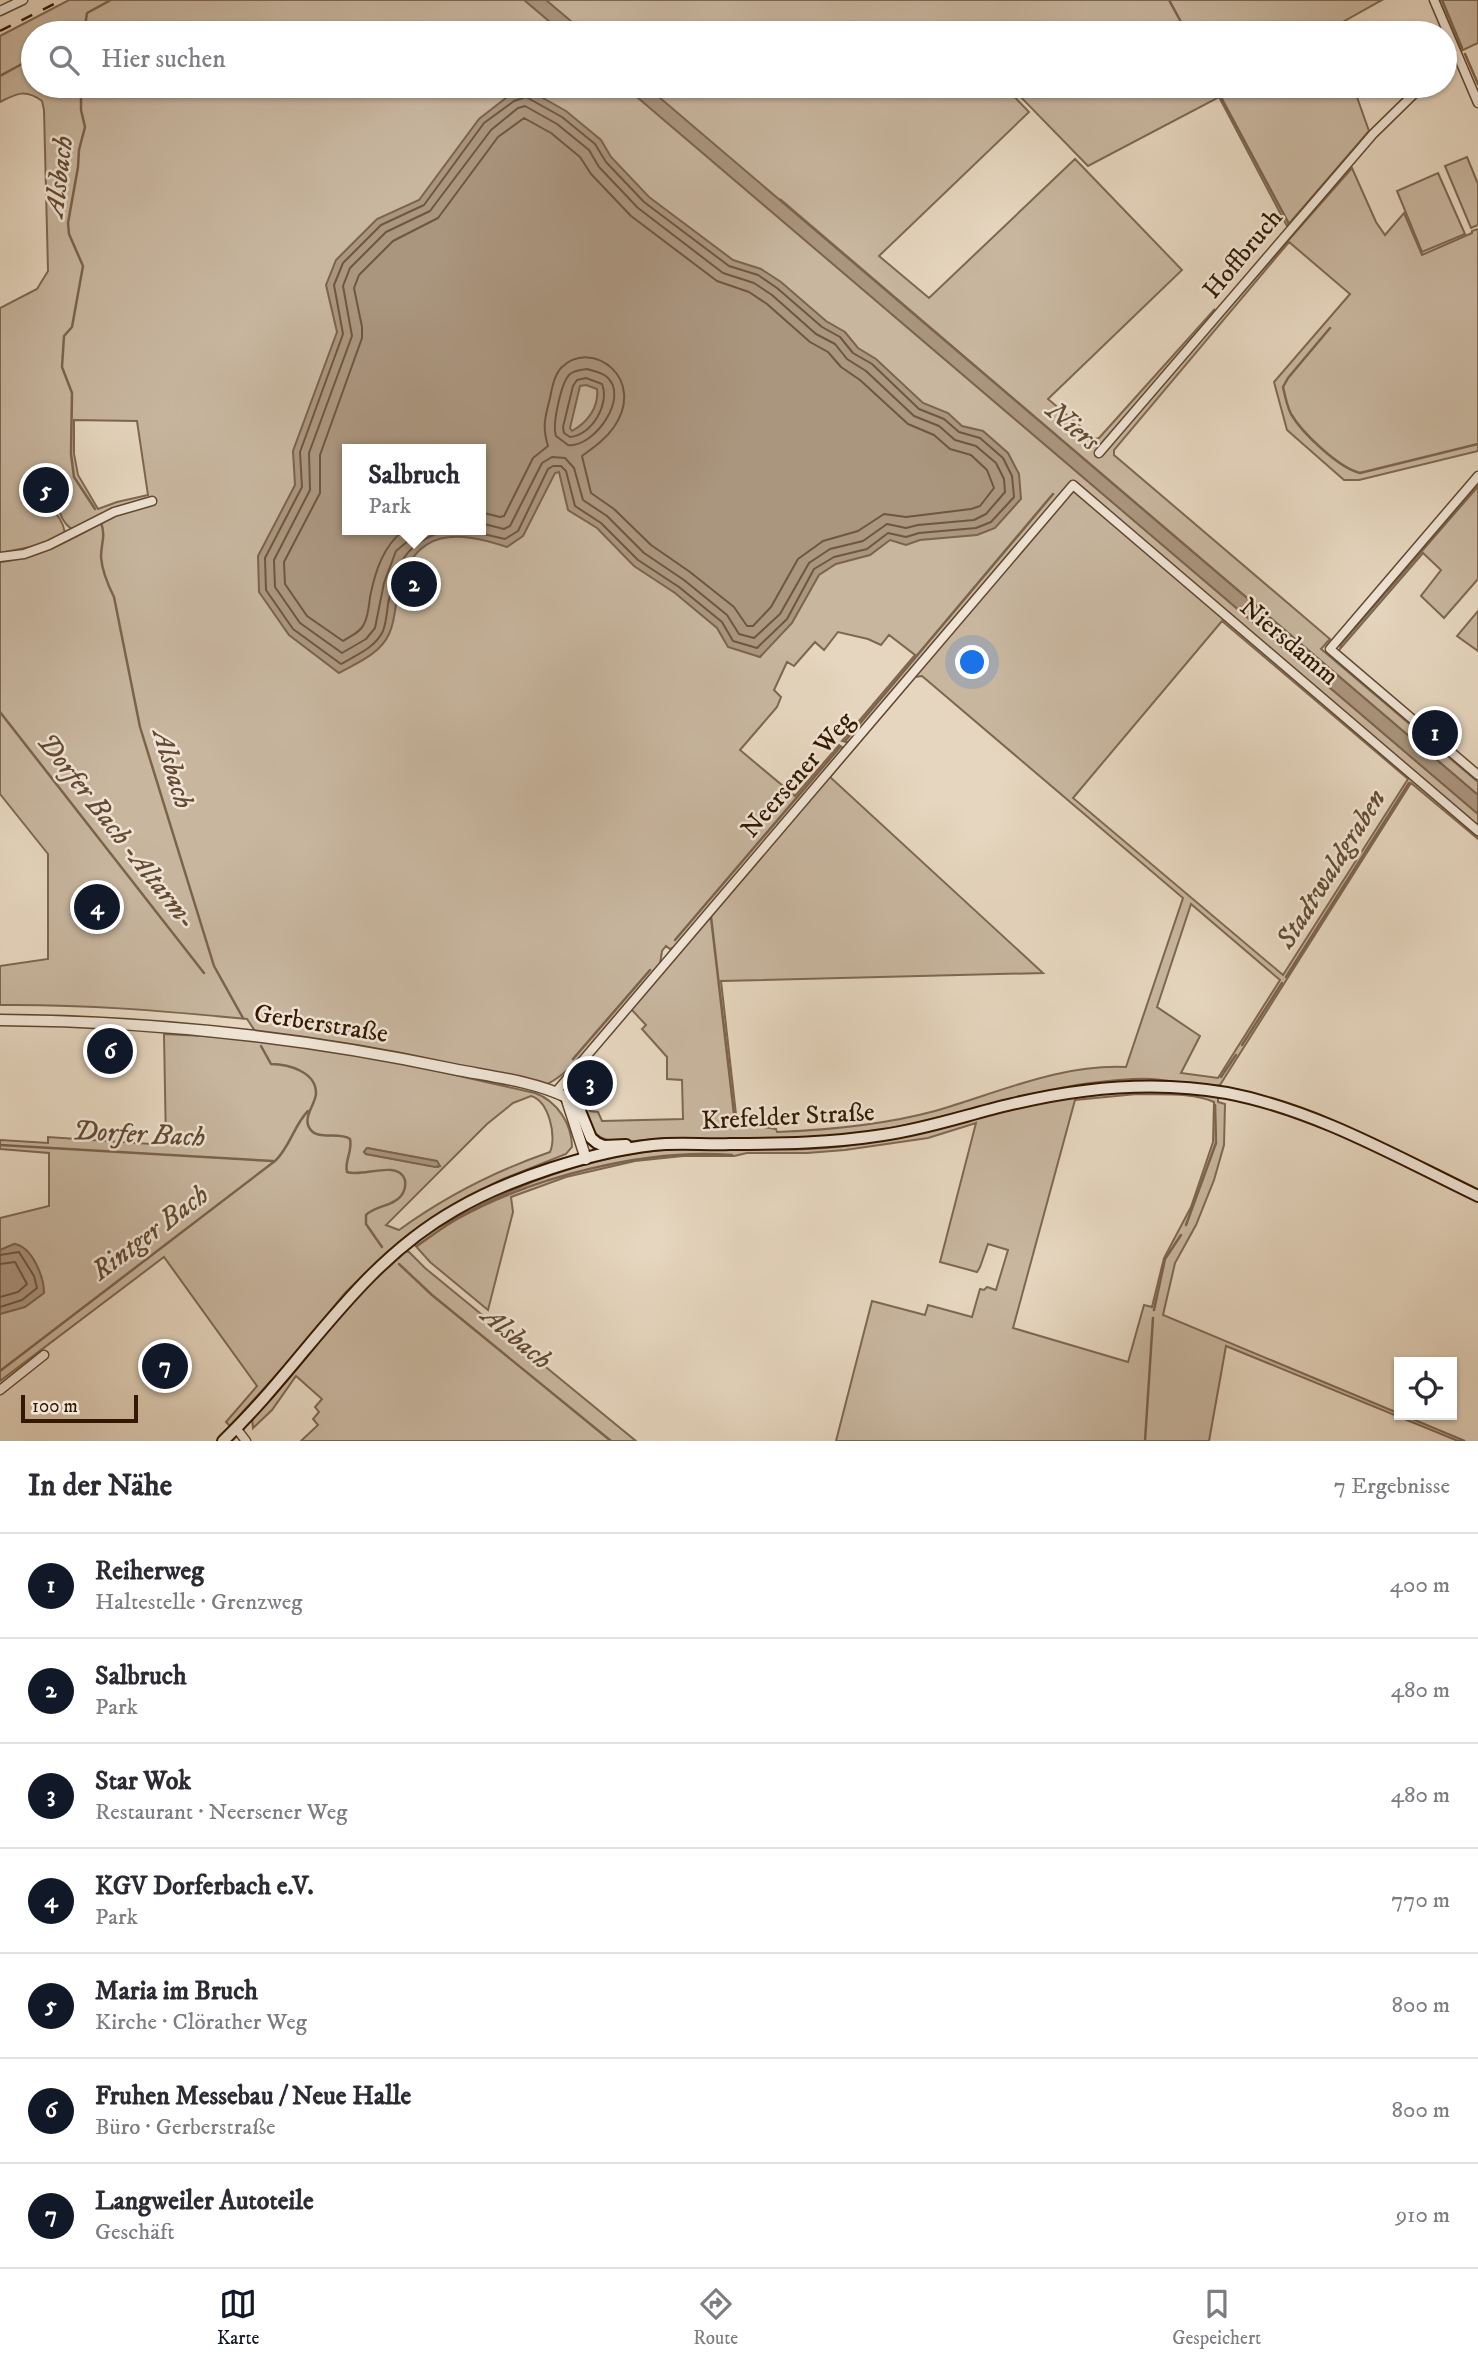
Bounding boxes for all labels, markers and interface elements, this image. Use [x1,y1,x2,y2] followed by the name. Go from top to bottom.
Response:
[21,21,1457,98] search box
[45,41,83,79] icon: search
[101,43,226,76] text: Hier suchen
[36,134,81,221] water label: Alsbach
[1196,202,1290,306] street label: Hoffbruch
[1037,392,1107,459] water label: Niers
[342,444,486,535] popup
[368,459,460,492] text: Salbruch
[23,464,69,516] pin: 5
[368,492,411,521] text: Park
[391,558,437,610] pin: 2
[1233,591,1345,693] street label: Niersdamm
[955,645,989,679] your location
[734,705,862,845] street label: Neersener Weg
[1412,707,1458,759] pin: 1
[144,722,202,813] water label: Alsbach
[29,726,205,936] water label: Dorfer Bach -Altarm-
[1268,783,1394,956] water label: Stadtwaldgraben
[74,881,120,933] pin: 4
[252,997,390,1051] street label: Gerberstraße
[87,1025,133,1077] pin: 6
[567,1057,613,1109] pin: 3
[700,1096,876,1138] street label: Krefelder Straße
[72,1113,206,1155] water label: Dorfer Bach
[84,1177,216,1289] water label: Rintger Bach
[472,1297,559,1377] water label: Alsbach
[142,1340,188,1392] pin: 7
[1394,1357,1457,1420] map controls
[1394,1357,1457,1420] button: locate
[21,1392,138,1424] scale bar
[32,1395,78,1418] text: 100 m
[28,1468,172,1505] text: In der Nähe
[1334,1472,1450,1501] text: 7 Ergebnisse
[95,1555,204,1588] text: Reiherweg
[47,1571,55,1600] text: 1
[1390,1571,1450,1600] text: 400 m
[95,1588,303,1617] text: Haltestelle · Grenzweg
[95,1660,187,1693] text: Salbruch
[45,1676,57,1705] text: 2
[1391,1676,1450,1705] text: 480 m
[95,1693,138,1722] text: Park
[95,1765,191,1798] text: Star Wok
[47,1781,55,1810] text: 3
[1391,1781,1450,1810] text: 480 m
[95,1798,348,1827] text: Restaurant · Neersener Weg
[95,1870,314,1903] text: KGV Dorferbach e.V.
[44,1886,58,1915] text: 4
[1391,1886,1450,1915] text: 770 m
[95,1903,138,1932] text: Park
[95,1975,258,2008] text: Maria im Bruch
[45,1991,57,2020] text: 5
[1392,1991,1450,2020] text: 800 m
[95,2008,307,2037] text: Kirche · Clörather Weg
[95,2080,411,2113] text: Fruhen Messebau / Neue Halle
[45,2096,57,2125] text: 6
[1392,2096,1450,2125] text: 800 m
[95,2113,276,2142] text: Büro · Gerberstraße
[95,2185,314,2218] text: Langweiler Autoteile
[45,2201,57,2230] text: 7
[1396,2201,1450,2230] text: 910 m
[95,2218,175,2247] text: Geschäft
[217,2285,259,2350] tab: Karte
[693,2285,738,2350] tab: Route
[1172,2285,1261,2350] tab: Gespeichert

